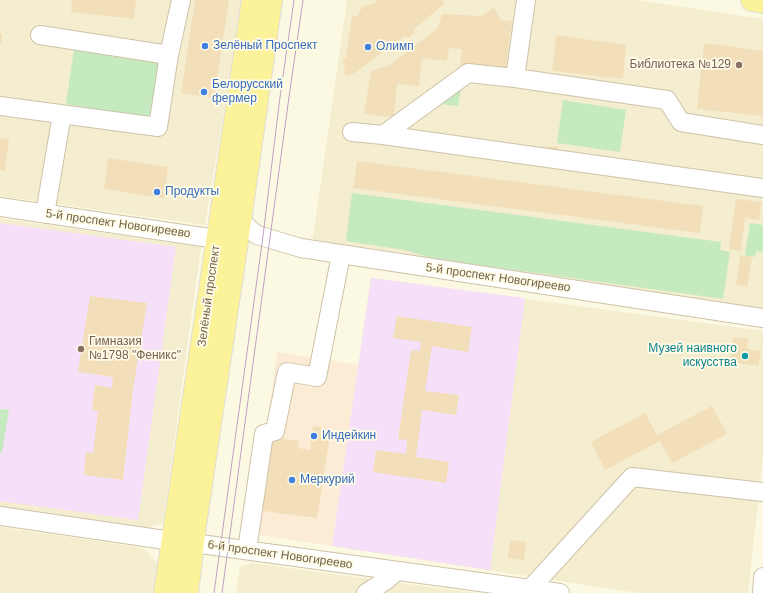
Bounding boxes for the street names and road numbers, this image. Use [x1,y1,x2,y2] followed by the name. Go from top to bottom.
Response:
[45,207,191,241] street label: 5-й проспект Новогиреево
[195,244,223,348] street label: Зелёный проспект
[425,261,571,295] street label: 5-й проспект Новогиреево
[207,538,353,572] street label: 6-й проспект Новогиреево

